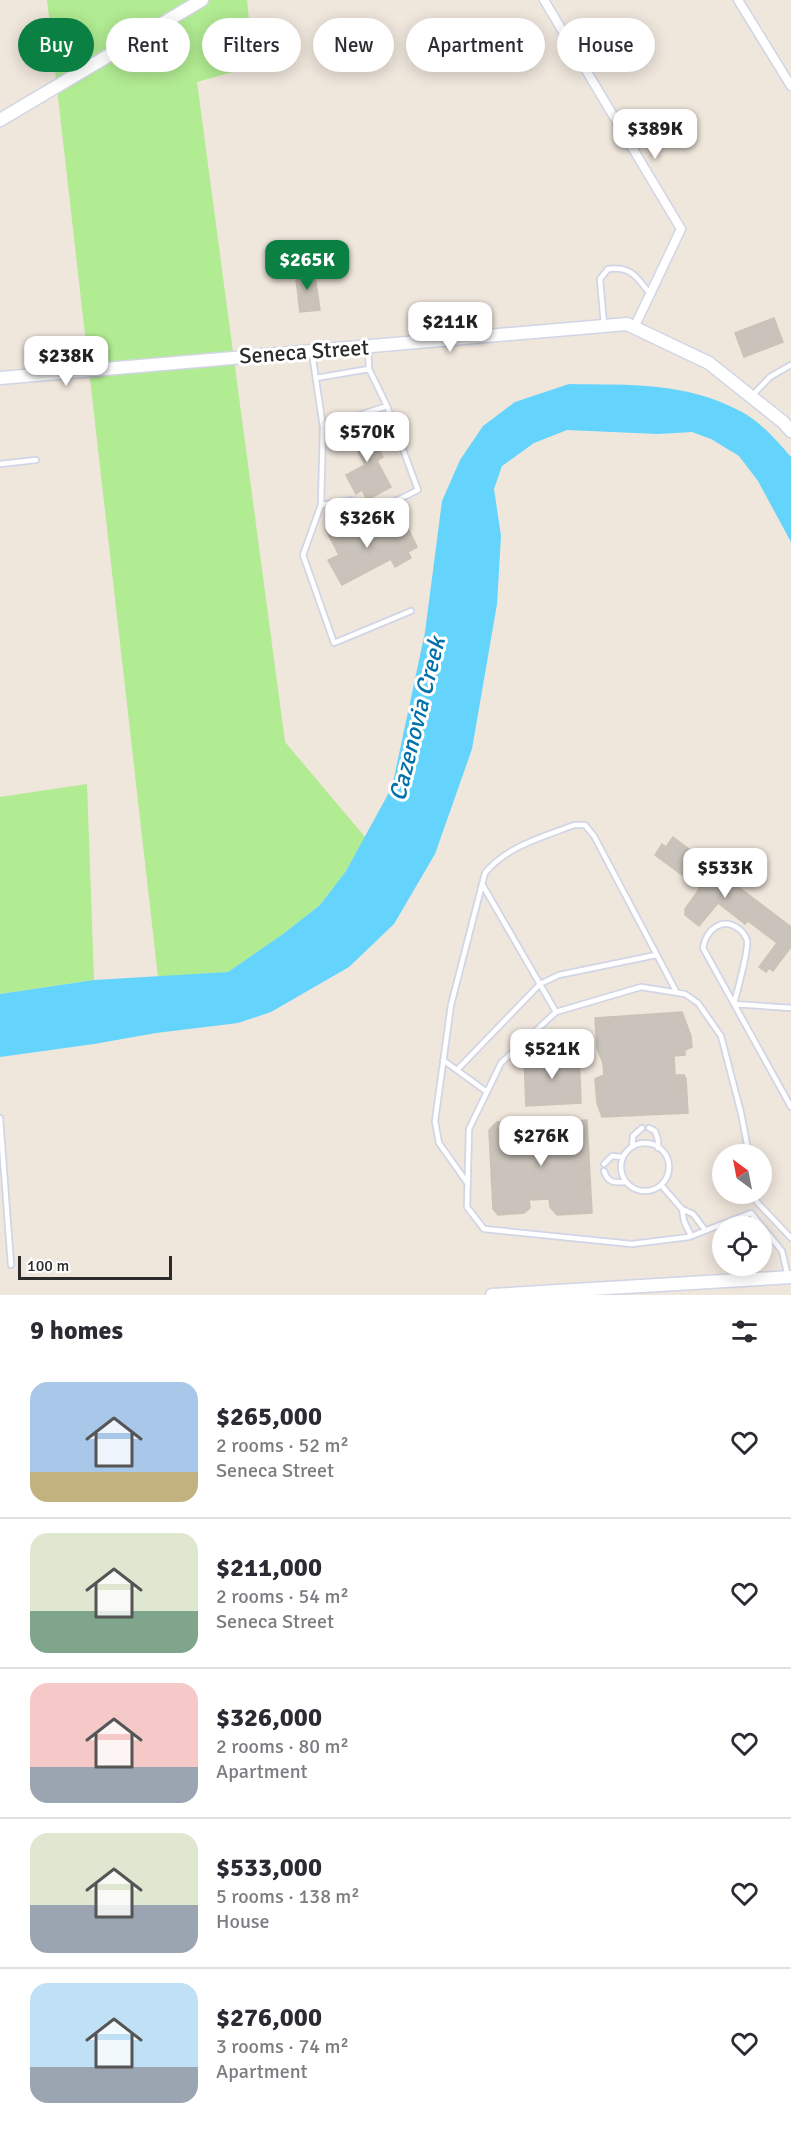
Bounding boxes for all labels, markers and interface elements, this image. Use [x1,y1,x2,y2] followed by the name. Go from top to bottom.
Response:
[18,18,94,72] chip: Buy
[106,18,190,72] chip: Rent
[202,18,301,72] chip: Filters
[313,18,394,72] chip: New
[406,18,545,72] chip: Apartment
[557,18,655,72] chip: House
[613,109,697,160] pin: $389K
[627,116,683,141] text: $389K
[265,240,349,291] pin: $265K
[279,247,335,272] text: $265K
[408,302,492,353] pin: $211K
[422,309,478,334] text: $211K
[238,333,370,369] street label: Seneca Street
[24,336,108,387] pin: $238K
[38,343,94,368] text: $238K
[325,412,409,463] pin: $570K
[339,419,395,444] text: $570K
[325,498,409,549] pin: $326K
[339,505,395,530] text: $326K
[382,632,452,804] water label: Cazenovia Creek
[683,848,767,899] pin: $533K
[697,855,753,880] text: $533K
[510,1029,594,1080] pin: $521K
[524,1036,580,1061] text: $521K
[499,1116,583,1167] pin: $276K
[513,1123,569,1148] text: $276K
[712,1144,772,1204] north arrow
[712,1144,772,1276] map controls
[712,1216,772,1276] button: locate
[18,1253,172,1280] scale bar
[27,1256,69,1276] text: 100 m
[30,1315,123,1347] text: 9 homes
[728,1315,761,1348] icon: filters
[216,1401,322,1433] text: $265,000
[78,1406,150,1478] icon: home
[728,1426,761,1459] icon: heart
[216,1433,349,1458] text: 2 rooms · 52 m²
[216,1458,334,1483] text: Seneca Street
[216,1552,322,1584] text: $211,000
[78,1557,150,1629] icon: home
[728,1577,761,1610] icon: heart
[216,1584,349,1609] text: 2 rooms · 54 m²
[216,1609,334,1634] text: Seneca Street
[216,1702,322,1734] text: $326,000
[78,1707,150,1779] icon: home
[728,1727,761,1760] icon: heart
[216,1734,349,1759] text: 2 rooms · 80 m²
[216,1759,308,1784] text: Apartment
[216,1852,322,1884] text: $533,000
[78,1857,150,1929] icon: home
[728,1877,761,1910] icon: heart
[216,1884,360,1909] text: 5 rooms · 138 m²
[216,1909,270,1934] text: House
[216,2002,322,2034] text: $276,000
[78,2007,150,2079] icon: home
[728,2027,761,2060] icon: heart
[216,2034,349,2059] text: 3 rooms · 74 m²
[216,2059,308,2084] text: Apartment

